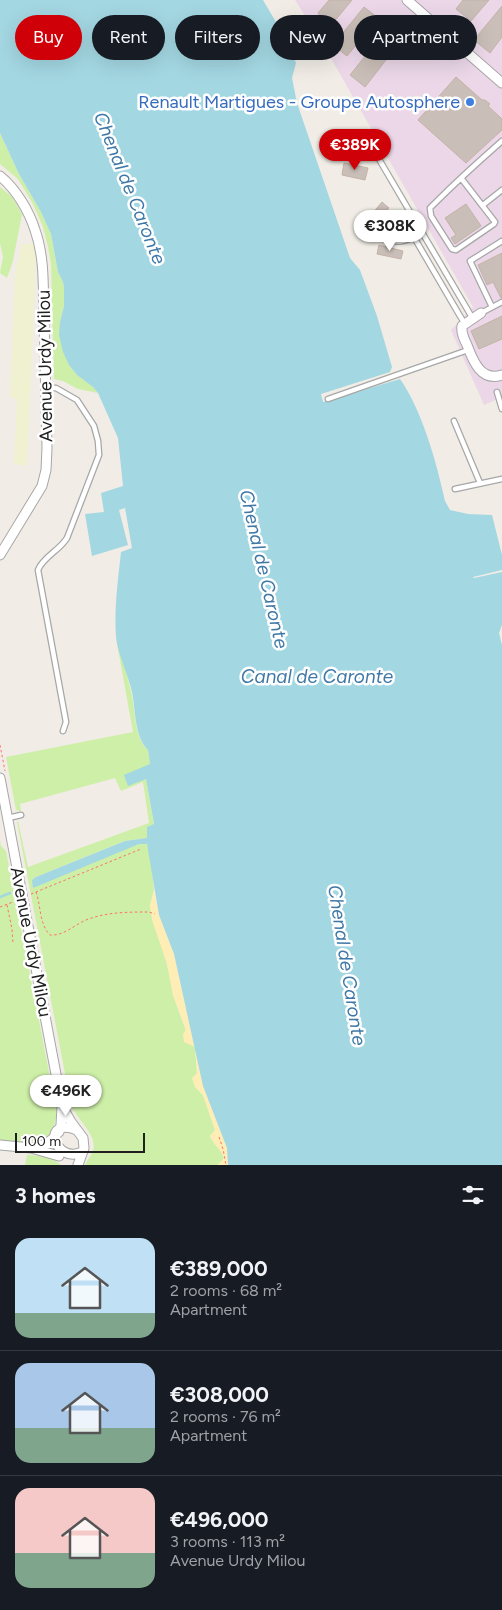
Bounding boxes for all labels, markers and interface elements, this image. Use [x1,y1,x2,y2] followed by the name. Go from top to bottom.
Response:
[15,15,82,60] chip: Buy
[92,15,165,60] chip: Rent
[175,15,260,60] chip: Filters
[270,15,344,60] chip: New
[354,15,477,60] chip: Apartment
[138,91,460,113] place label: Renault Martigues - Groupe Autosphere
[464,96,476,108] marker: Renault Martigues - Groupe Autosphere
[89,108,171,268] water label: Chenal de Caronte
[320,128,390,171] pin: €389K
[330,135,380,154] text: €389K
[355,210,425,252] pin: €308K
[365,216,415,235] text: €308K
[33,290,57,442] street label: Avenue Urdy Milou
[235,487,294,651] water label: Chenal de Caronte
[241,665,394,688] water label: Canal de Caronte
[6,865,56,1019] street label: Avenue Urdy Milou
[323,883,371,1048] water label: Chenal de Caronte
[31,1074,101,1117] pin: €496K
[41,1081,91,1100] text: €496K
[15,1130,145,1153] scale bar
[22,1133,61,1150] text: 100 m
[459,1181,487,1209] icon: filters
[15,1183,96,1208] text: 3 homes
[170,1256,268,1281] text: €389,000
[55,1258,115,1318] icon: home
[170,1281,282,1300] text: 2 rooms · 68 m²
[170,1300,247,1319] text: Apartment
[170,1382,269,1407] text: €308,000
[55,1383,115,1443] icon: home
[170,1407,281,1426] text: 2 rooms · 76 m²
[170,1426,247,1445] text: Apartment
[170,1507,268,1532] text: €496,000
[55,1508,115,1568] icon: home
[170,1532,285,1551] text: 3 rooms · 113 m²
[170,1551,306,1570] text: Avenue Urdy Milou

